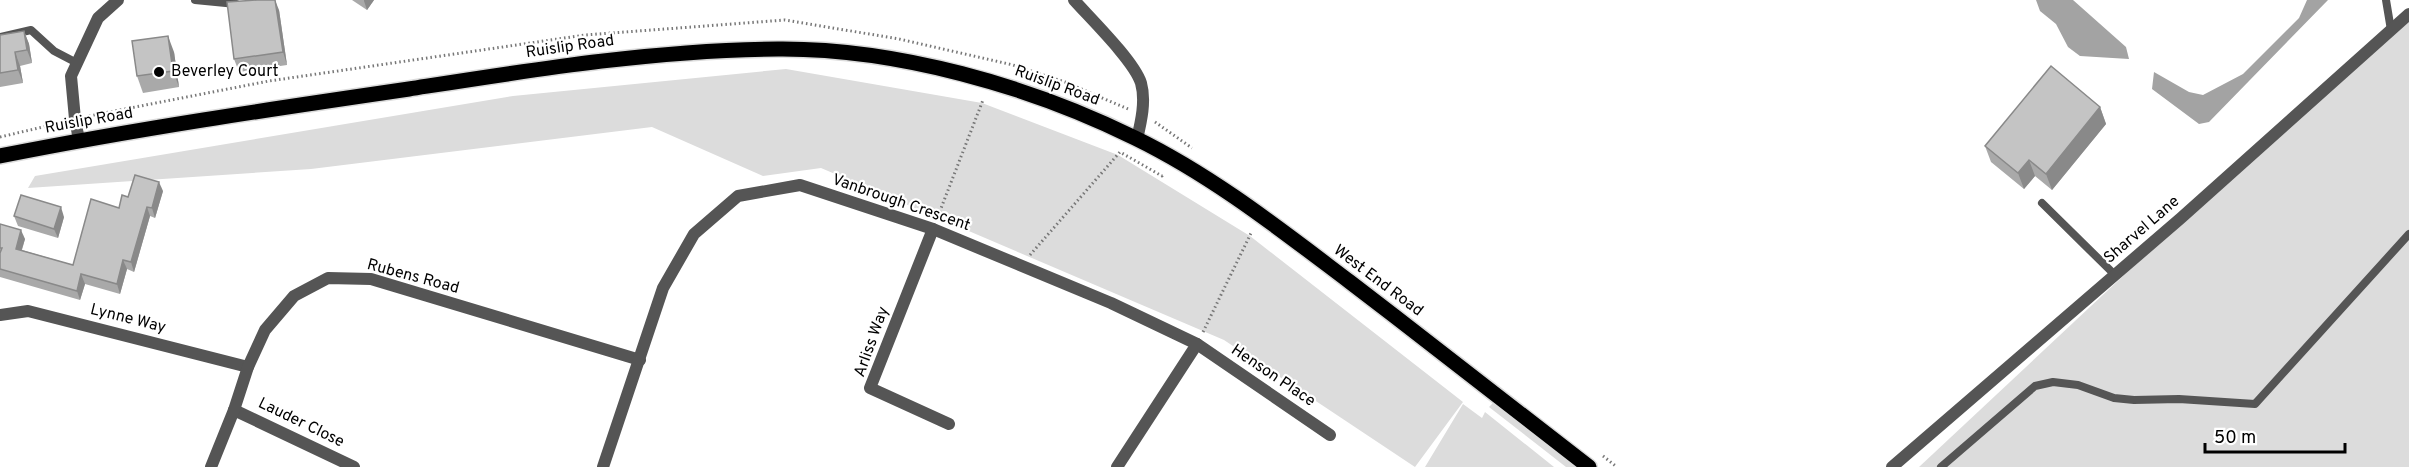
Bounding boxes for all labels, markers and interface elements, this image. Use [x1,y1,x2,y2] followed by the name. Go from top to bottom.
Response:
[525,31,615,63] street label: Ruislip Road
[1012,61,1102,111] street label: Ruislip Road
[171,62,279,82] place label: Beverley Court
[152,65,166,79] marker: Beverley Court
[43,103,135,139] street label: Ruislip Road
[829,170,973,236] street label: Vanbrough Crescent
[2100,192,2184,268] street label: Sharvel Lane
[1329,241,1427,321] street label: West End Road
[365,255,461,299] street label: Rubens Road
[88,300,168,338] street label: Lynne Way
[850,304,894,380] street label: Arliss Way
[1227,340,1319,412] street label: Henson Place
[255,394,347,452] street label: Lauder Close
[2205,416,2344,454] scale bar
[2214,427,2256,450] text: 50 m

